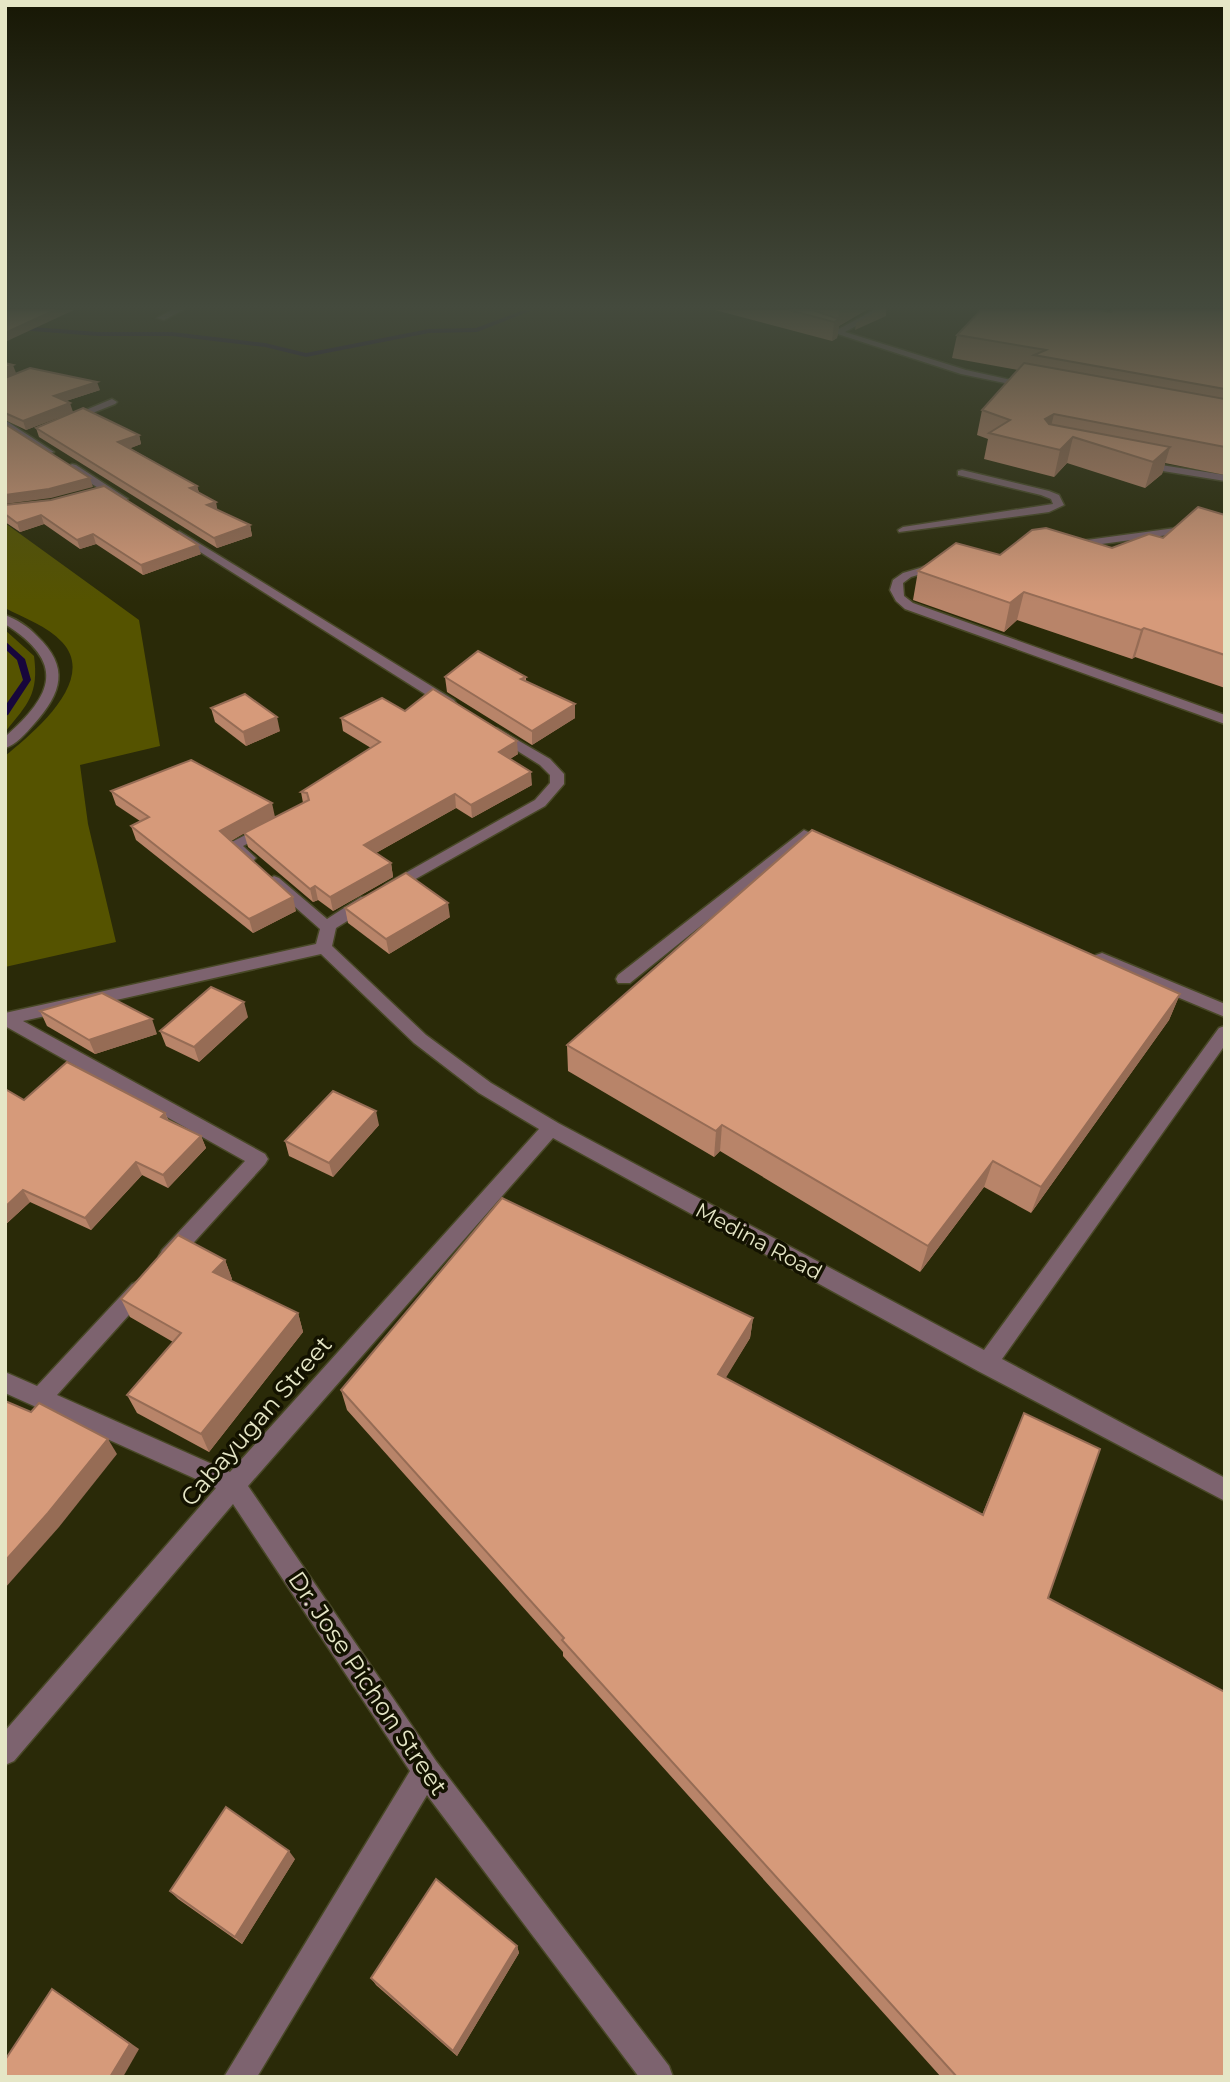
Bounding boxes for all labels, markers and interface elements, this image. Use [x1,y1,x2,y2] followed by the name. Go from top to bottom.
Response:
[691,1197,827,1285] street label: Medina Road
[174,1330,338,1512] street label: Cabayugan Street
[282,1566,454,1801] street label: Dr. Jose Pichon Street

